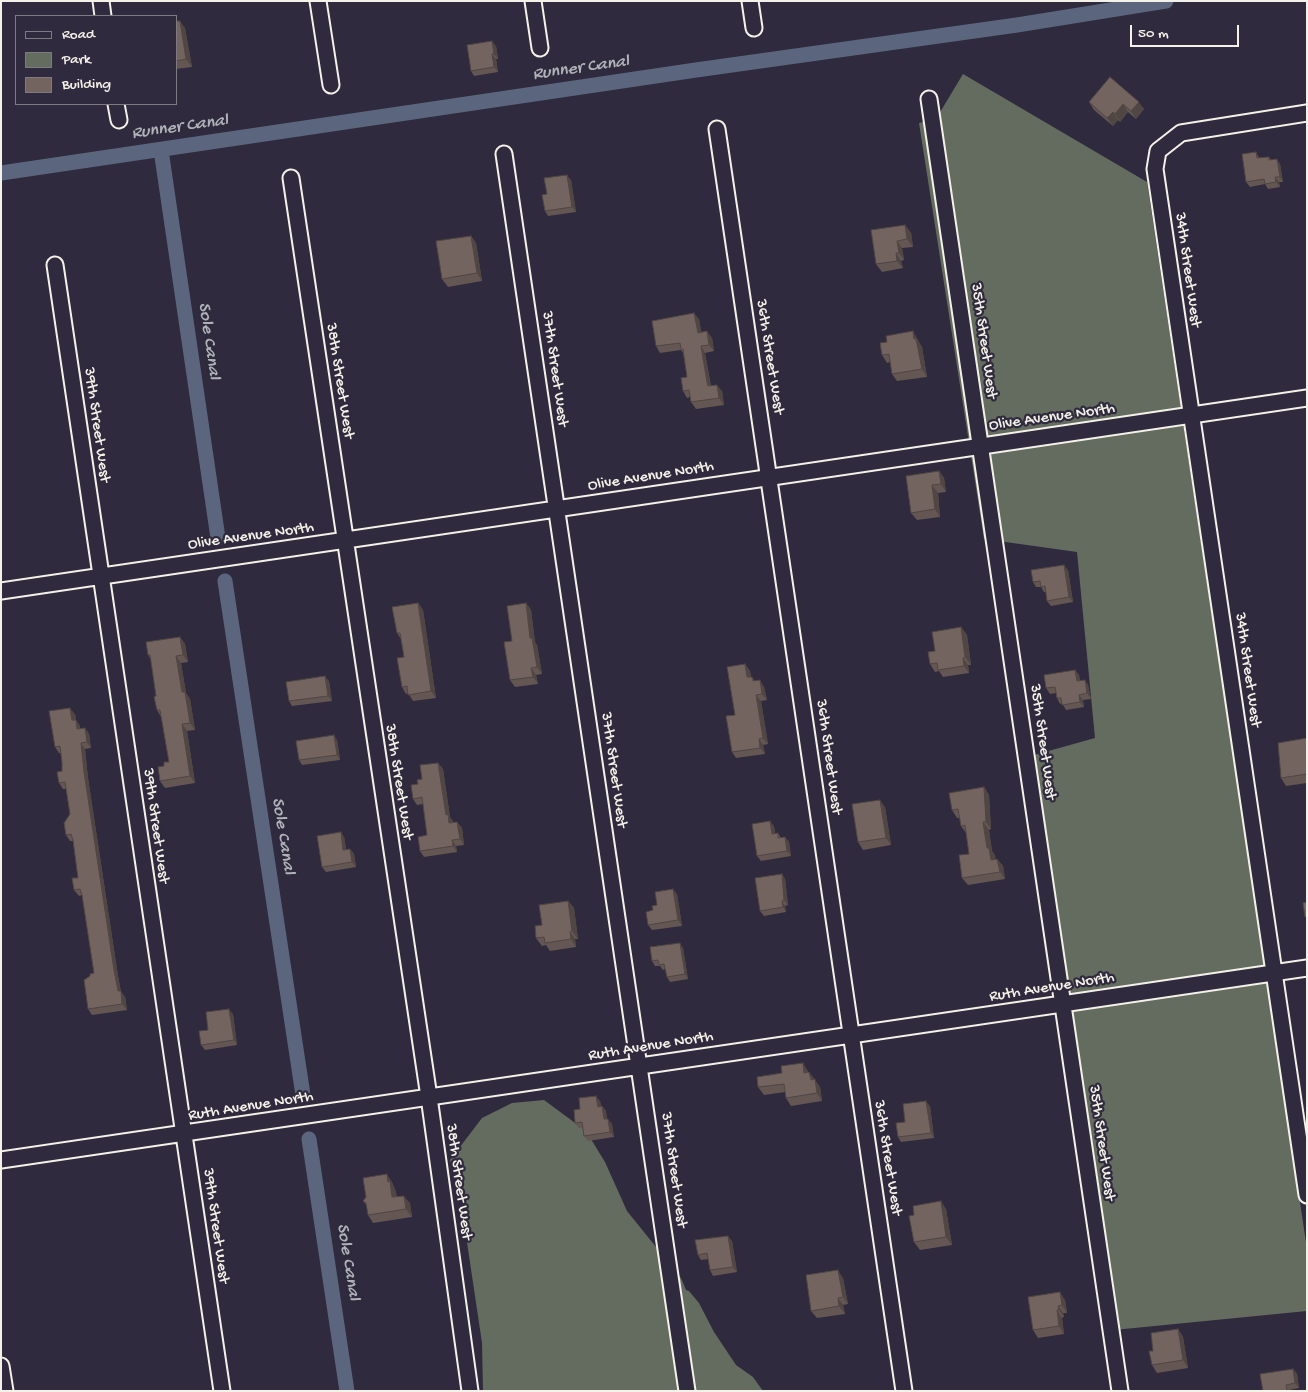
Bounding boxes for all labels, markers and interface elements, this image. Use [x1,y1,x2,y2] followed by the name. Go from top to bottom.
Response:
[15,15,178,105] legend
[1133,15,1242,47] scale bar
[1138,25,1169,43] text: 50 m
[62,26,95,44] text: Road
[62,51,91,69] text: Park
[531,52,631,86] water label: Runner Canal
[62,76,111,94] text: Building
[130,111,230,145] water label: Runner Canal
[1169,211,1205,329] street label: 34th Street West
[965,282,1001,400] street label: 35th Street West
[750,298,788,416] street label: 36th Street West
[192,301,224,381] water label: Sole Canal
[536,310,572,428] street label: 37th Street West
[320,322,358,440] street label: 38th Street West
[78,366,114,484] street label: 39th Street West
[988,400,1116,436] street label: Olive Avenue North
[587,458,715,496] street label: Olive Avenue North
[187,519,315,555] street label: Olive Avenue North
[1229,611,1265,729] street label: 34th Street West
[1024,683,1060,801] street label: 35th Street West
[810,698,846,816] street label: 36th Street West
[595,711,631,829] street label: 37th Street West
[379,723,417,841] street label: 38th Street West
[137,767,173,885] street label: 39th Street West
[265,796,299,876] water label: Sole Canal
[988,969,1116,1007] street label: Ruth Avenue North
[587,1028,715,1066] street label: Ruth Avenue North
[1083,1084,1119,1202] street label: 35th Street West
[187,1088,315,1126] street label: Ruth Avenue North
[868,1099,906,1217] street label: 36th Street West
[655,1111,691,1229] street label: 37th Street West
[440,1123,476,1241] street label: 38th Street West
[197,1167,233,1285] street label: 39th Street West
[330,1222,364,1302] water label: Sole Canal

